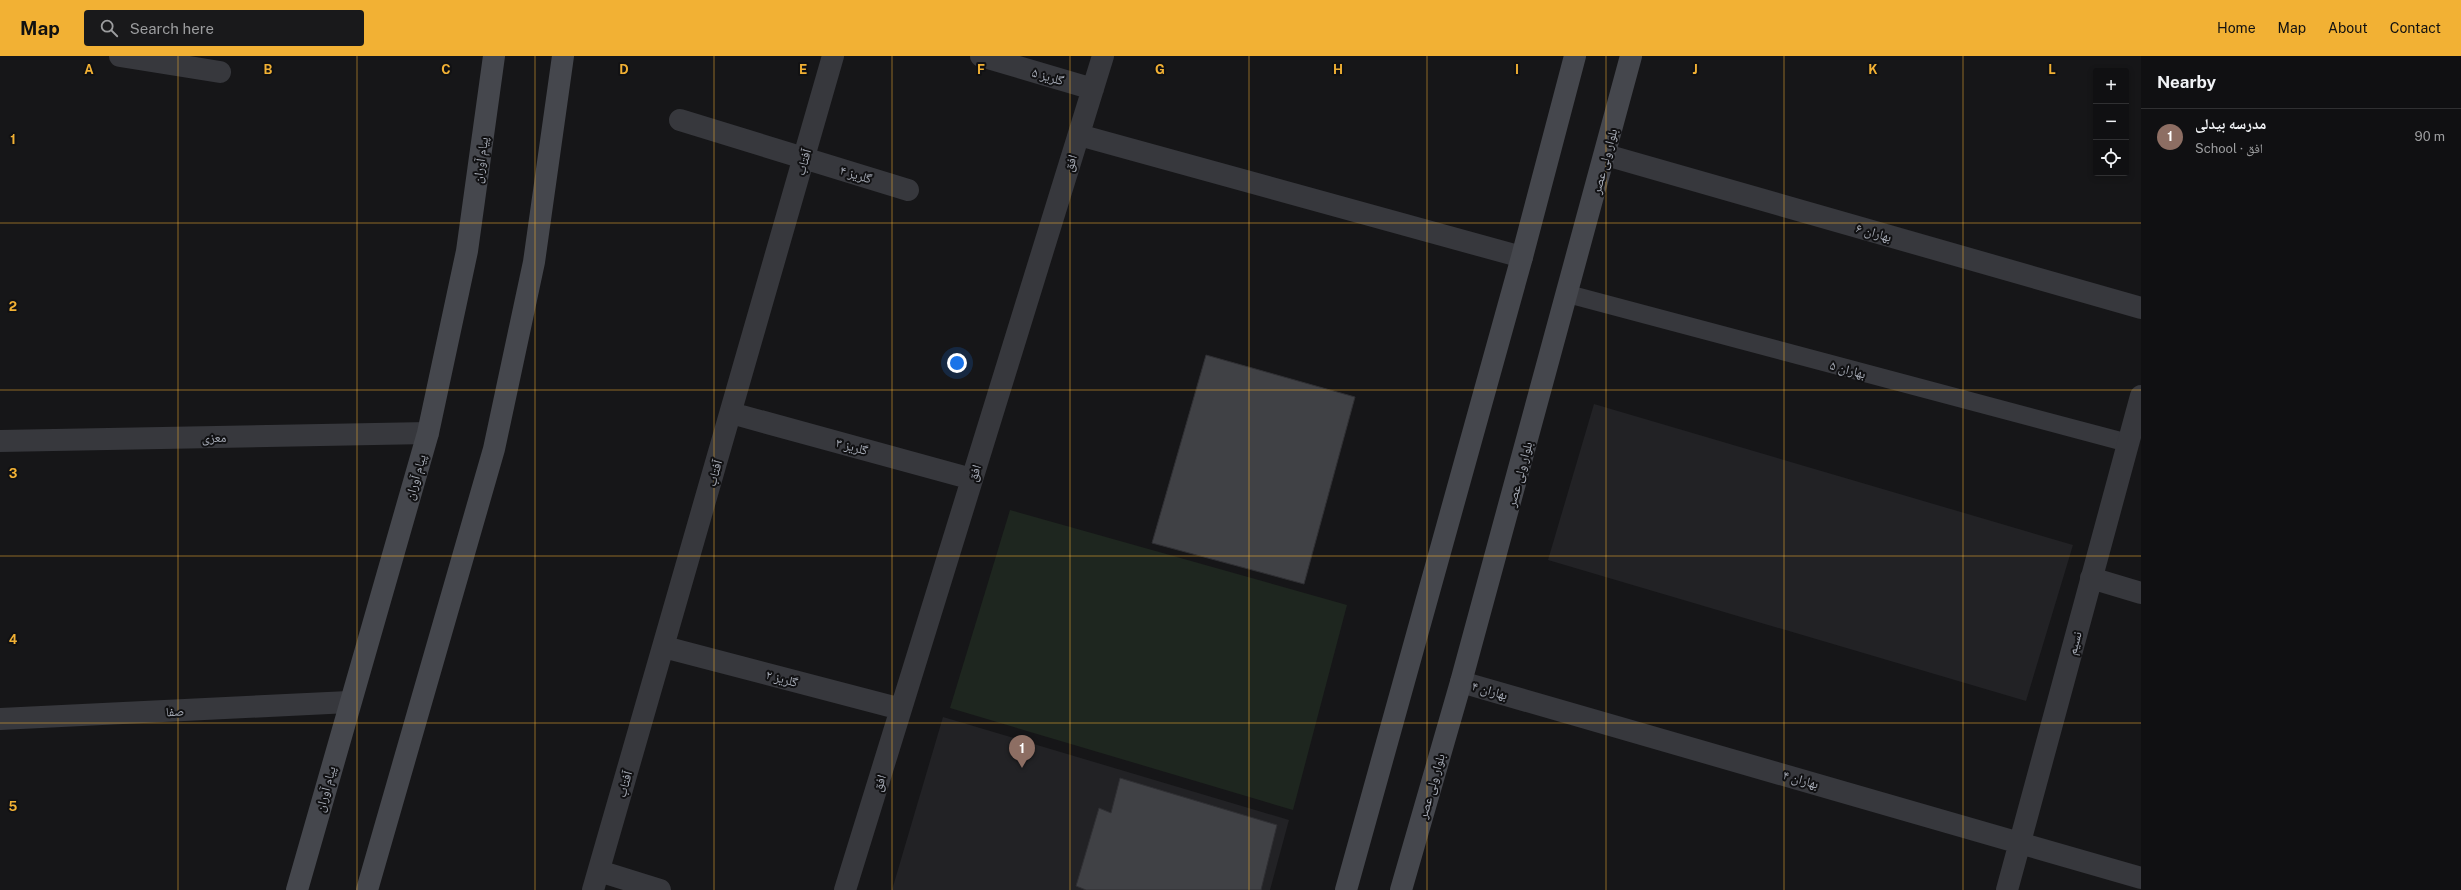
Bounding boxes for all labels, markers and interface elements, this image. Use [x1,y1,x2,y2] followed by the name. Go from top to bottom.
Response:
[84,10,364,46] search box
[20,17,60,39] text: Map
[98,17,120,39] icon: search
[130,20,214,37] text: Search here
[2217,20,2256,36] text: Home
[2278,20,2306,36] text: Map
[2328,20,2368,36] text: About
[2390,20,2441,36] text: Contact
[84,62,94,77] text: A
[264,62,273,77] text: B
[441,62,451,77] text: C
[619,62,629,77] text: D
[799,62,807,77] text: E
[977,62,985,77] text: F
[1155,62,1165,77] text: G
[1333,62,1343,77] text: H
[1515,62,1519,77] text: I
[1692,62,1698,77] text: J
[1868,62,1878,77] text: K
[2048,62,2056,77] text: L
[1030,65,1066,89] street label: گلریز ۵
[2093,68,2129,176] map controls
[2093,68,2129,104] button: +
[2157,72,2216,92] text: Nearby
[2093,104,2129,140] button: −
[2195,115,2266,132] text: مدرسه بیدلی
[1588,127,1621,197] street label: بلوار ولی عصر
[2167,129,2173,144] text: 1
[2415,129,2445,144] text: 90 m
[10,132,16,147] text: 1
[470,136,492,184] street label: پیام آوران
[2093,140,2129,176] button: locate
[2195,141,2263,156] text: School · افق
[793,147,815,177] street label: آفتاب
[1061,153,1081,174] street label: افق
[838,163,874,188] street label: گلریز ۴
[1854,220,1894,246] street label: بهاران ۶
[9,299,17,314] text: 2
[947,353,967,373] your location
[1828,358,1867,382] street label: بهاران ۵
[202,430,227,446] street label: معزی
[834,435,870,459] street label: گلریز ۳
[1503,440,1536,510] street label: بلوار ولی عصر
[402,452,430,502] street label: پیام آوران
[704,458,726,488] street label: آفتاب
[965,463,985,484] street label: افق
[9,466,18,481] text: 3
[2064,630,2086,657] street label: نسیم
[9,632,18,647] text: 4
[764,667,800,691] street label: گلریز ۲
[1470,678,1510,704] street label: بهاران ۴
[165,704,185,719] street label: صفا
[1009,735,1035,768] pin: 1
[1415,752,1449,822] street label: بلوار ولی عصر
[312,764,340,814] street label: پیام آوران
[1781,767,1821,793] street label: بهاران ۴
[614,769,636,799] street label: آفتاب
[870,773,890,794] street label: افق
[9,799,18,814] text: 5

